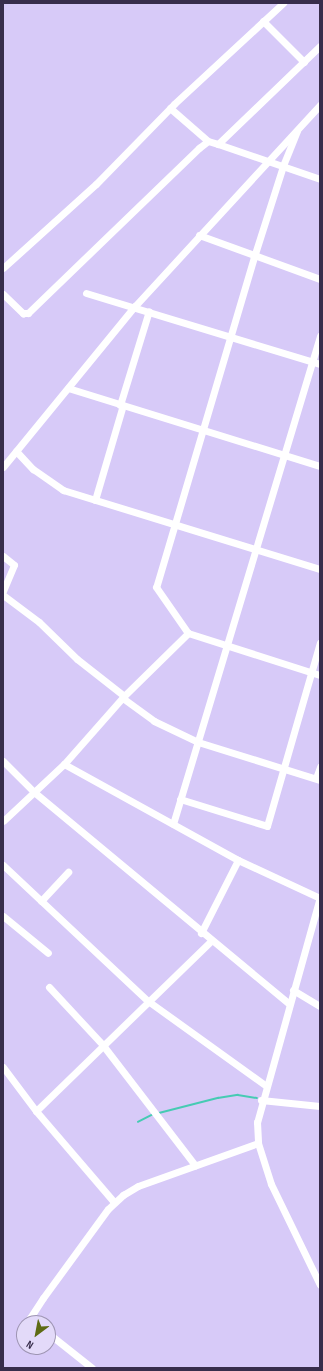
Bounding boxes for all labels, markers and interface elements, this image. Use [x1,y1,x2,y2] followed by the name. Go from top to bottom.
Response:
[16,1315,56,1355] north arrow
[24,1338,36,1352] text: N

